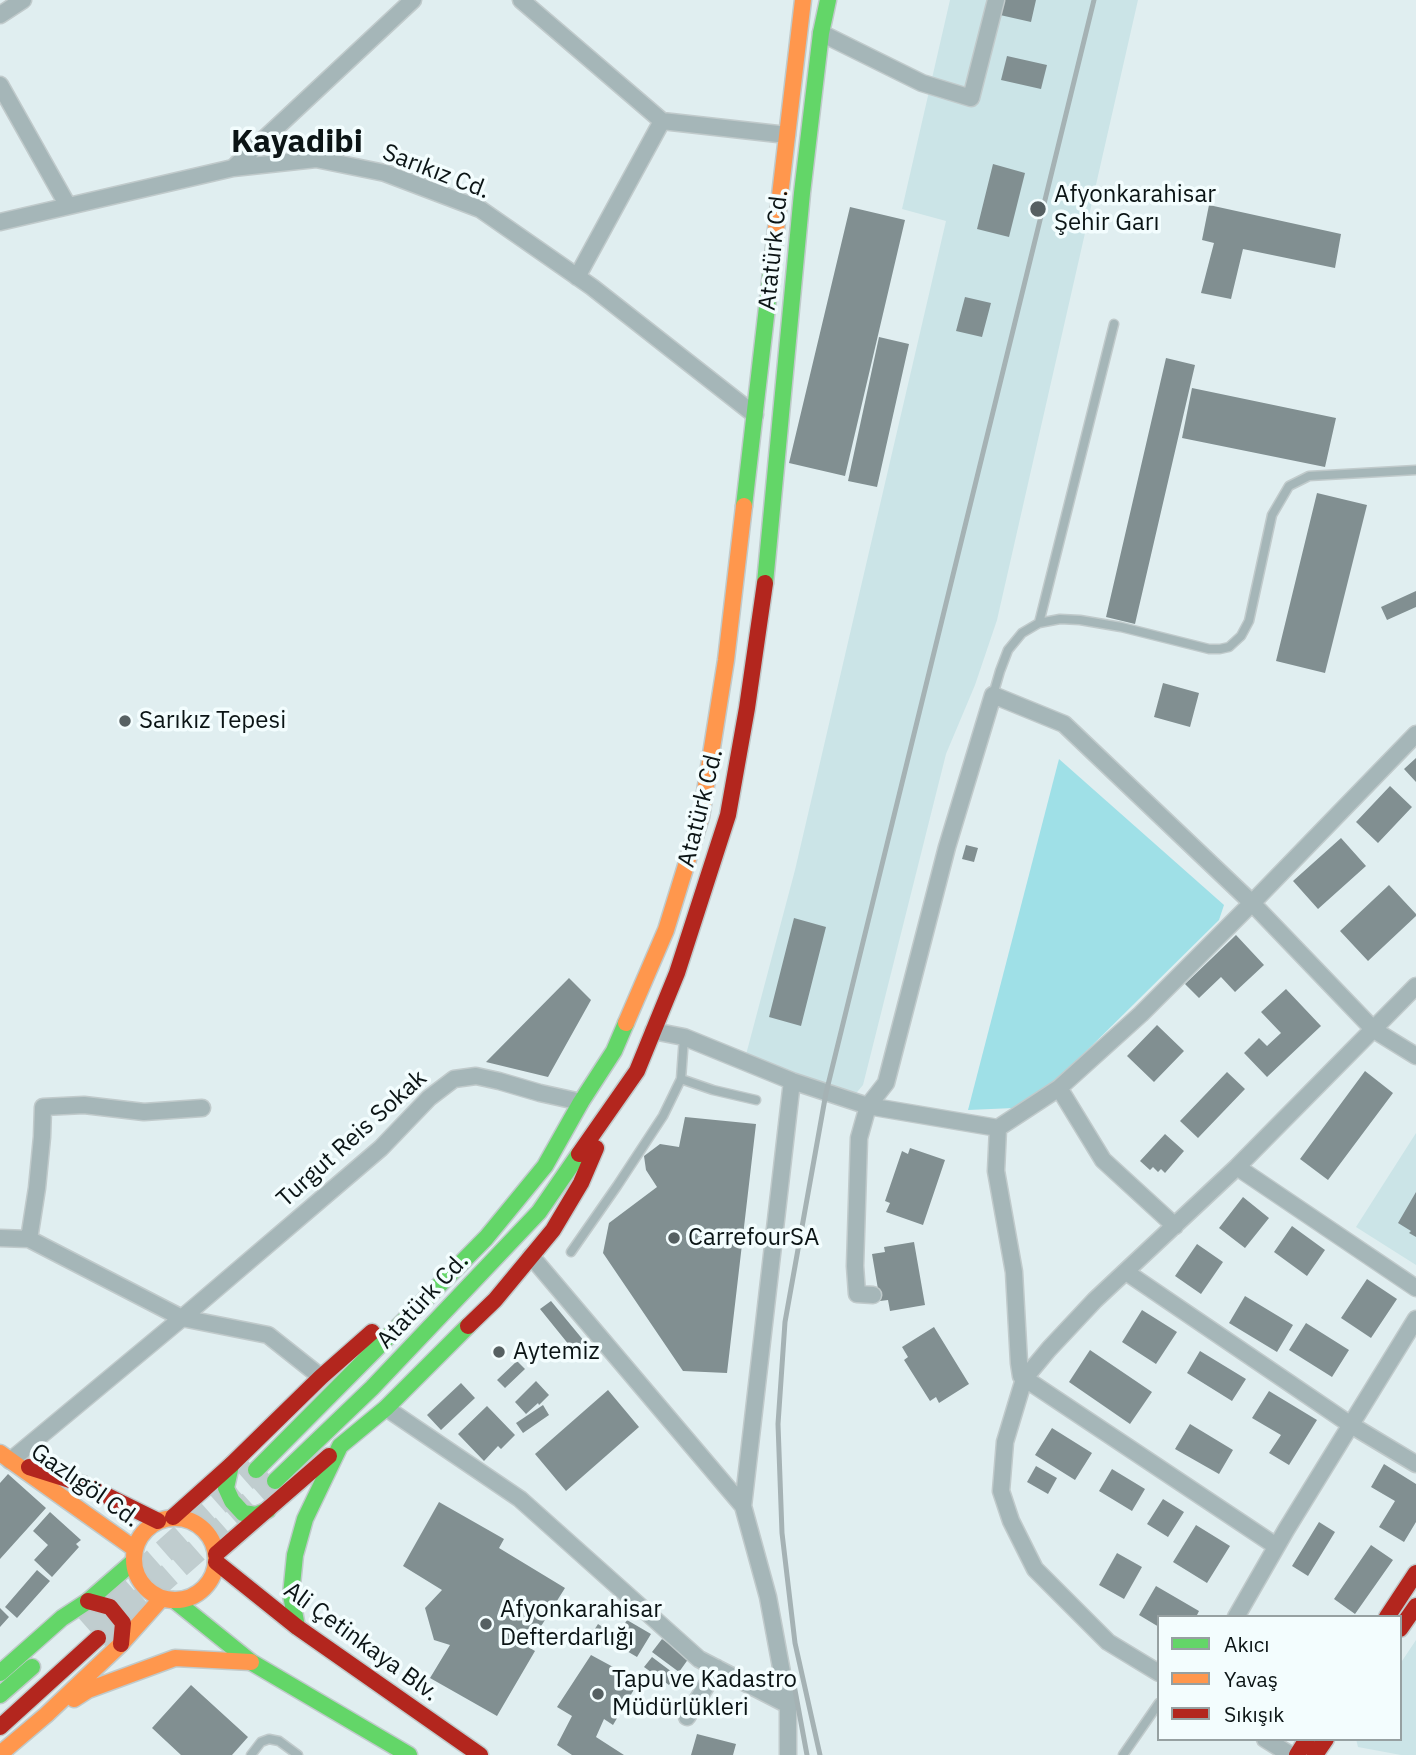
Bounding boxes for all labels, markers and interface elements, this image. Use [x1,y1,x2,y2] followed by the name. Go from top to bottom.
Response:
[231,124,363,162] district label: Kayadibi
[378,138,494,206] street label: Sarıkız Cd.
[1054,181,1216,237] place label: Afyonkarahisar Şehir Garı
[753,188,795,312] street label: Atatürk Cd.
[1028,199,1048,219] marker: Afyonkarahisar Şehir Garı
[139,707,286,735] place label: Sarıkız Tepesi
[117,713,133,729] marker: Sarıkız Tepesi
[672,746,730,870] street label: Atatürk Cd.
[271,1064,433,1214] street label: Turgut Reis Sokak
[688,1224,819,1252] place label: CarrefourSA
[666,1230,682,1246] marker: CarrefourSA
[371,1247,475,1355] street label: Atatürk Cd.
[513,1338,600,1366] place label: Aytemiz
[491,1344,507,1360] marker: Aytemiz
[25,1438,145,1534] street label: Gazlıgöl Cd.
[278,1576,444,1708] street label: Ali Çetinkaya Blv.
[500,1596,662,1652] place label: Afyonkarahisar Defterdarlığı
[1157,1615,1402,1741] legend
[478,1616,494,1632] marker: Afyonkarahisar Defterdarlığı
[1224,1630,1270,1658] text: Akıcı
[1224,1665,1278,1693] text: Yavaş
[612,1666,797,1722] place label: Tapu ve Kadastro Müdürlükleri
[590,1686,606,1702] marker: Tapu ve Kadastro Müdürlükleri
[1224,1700,1284,1728] text: Sıkışık

